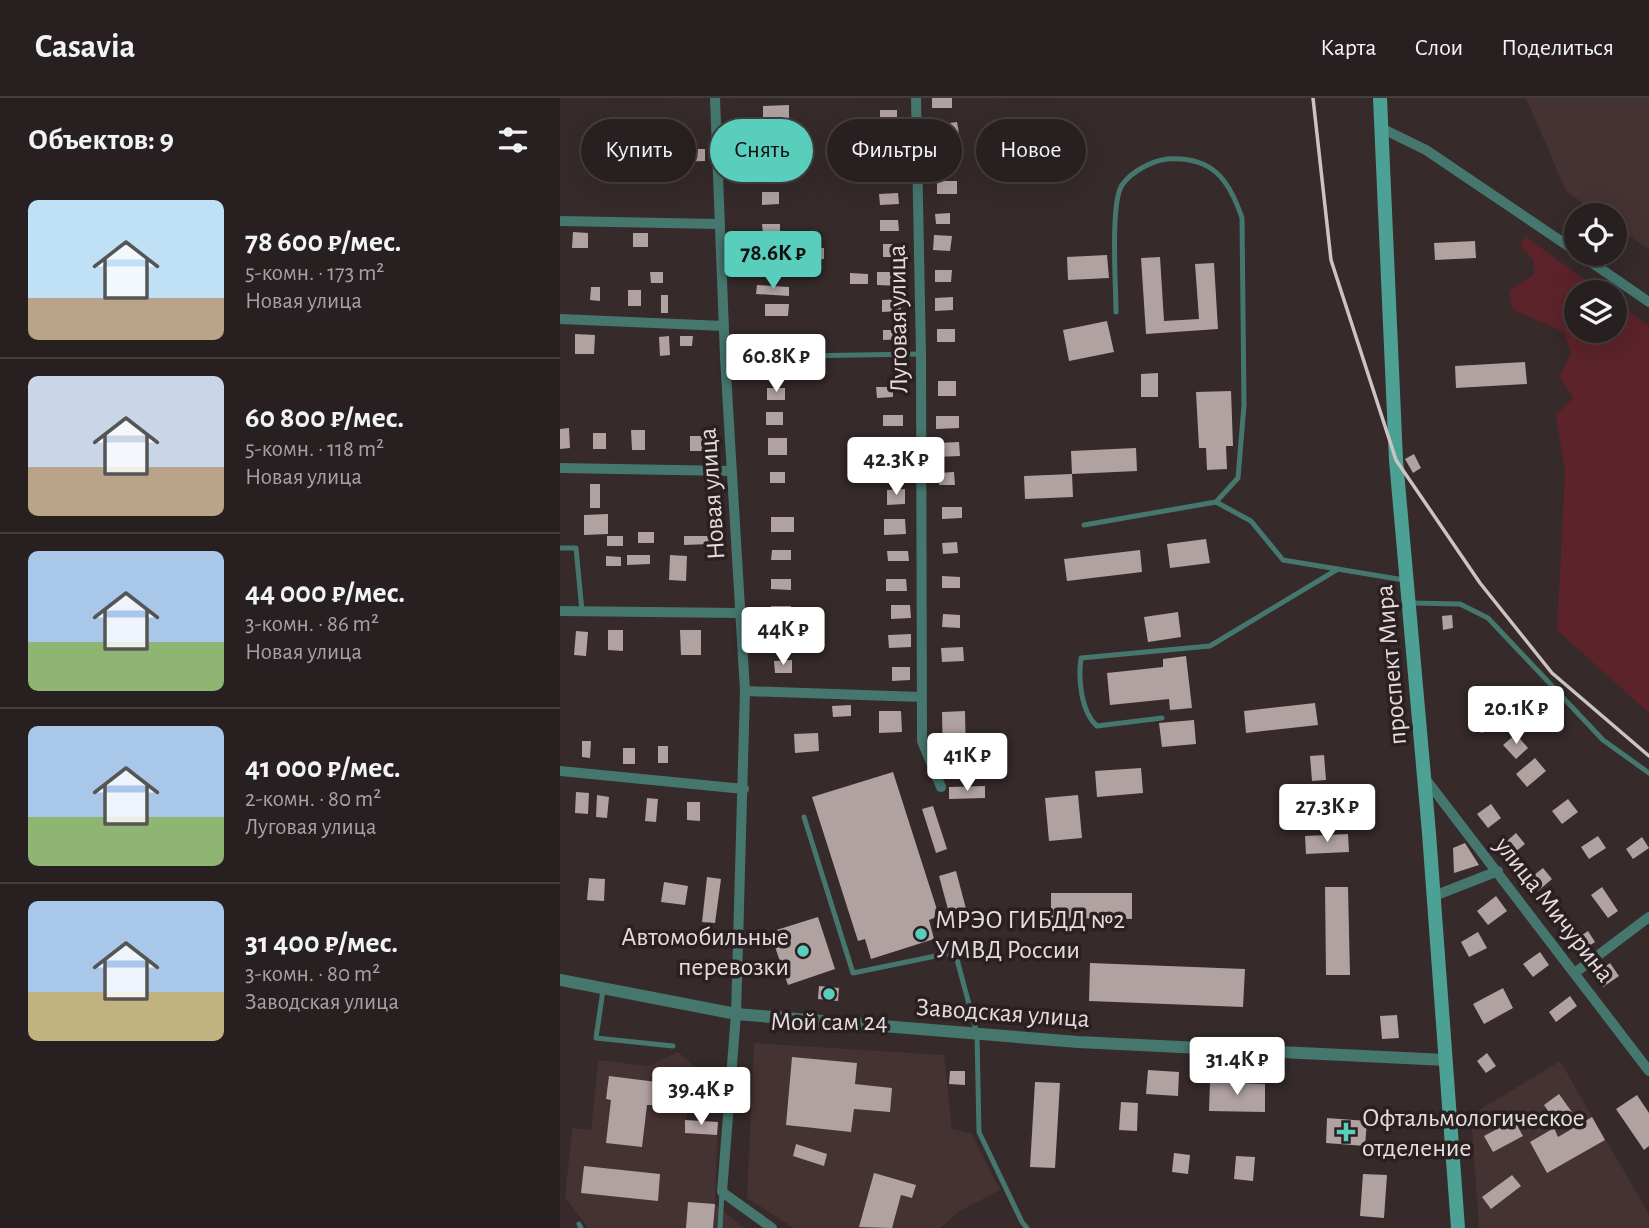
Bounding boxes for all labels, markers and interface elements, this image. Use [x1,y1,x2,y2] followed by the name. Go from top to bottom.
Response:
[35,31,135,64] text: Casavia
[1320,36,1376,60] text: Карта
[1414,36,1463,60] text: Слои
[1501,36,1614,60] text: Поделиться
[581,119,696,182] chip: Купить
[710,119,813,182] chip: Снять
[827,119,962,182] chip: Фильтры
[976,119,1086,182] chip: Новое
[494,121,532,159] icon: filters
[28,125,174,155] text: Объектов: 9
[1564,203,1627,343] map controls
[1564,203,1627,266] button: locate
[245,227,401,257] text: 78 600 ₽/мес.
[84,228,168,312] icon: home
[708,232,838,291] pin: 78.6K ₽
[740,242,806,265] text: 78.6K ₽
[884,244,912,393] street label: Луговая улица
[245,262,384,285] text: 5-комн. · 173 m²
[1564,280,1627,343] button: layers
[245,290,362,313] text: Новая улица
[711,334,841,394] pin: 60.8K ₽
[742,345,810,368] text: 60.8K ₽
[245,403,404,433] text: 60 800 ₽/мес.
[84,404,168,488] icon: home
[694,427,730,561] street label: Новая улица
[245,438,384,461] text: 5-комн. · 118 m²
[831,438,961,497] pin: 42.3K ₽
[863,448,929,471] text: 42.3K ₽
[245,466,362,489] text: Новая улица
[245,578,405,608] text: 44 000 ₽/мес.
[84,579,168,663] icon: home
[1371,584,1411,746] street label: проспект Мира
[734,608,832,667] pin: 44K ₽
[245,613,379,636] text: 3-комн. · 86 m²
[758,618,808,641] text: 44K ₽
[245,641,362,664] text: Новая улица
[1451,686,1581,746] pin: 20.1K ₽
[1484,697,1548,720] text: 20.1K ₽
[918,734,1016,793] pin: 41K ₽
[943,744,991,767] text: 41K ₽
[245,753,401,783] text: 41 000 ₽/мес.
[84,754,168,838] icon: home
[1262,784,1392,844] pin: 27.3K ₽
[245,788,381,811] text: 2-комн. · 80 m²
[1295,795,1359,818] text: 27.3K ₽
[245,816,376,839] text: Луговая улица
[1489,831,1619,987] street label: улица Мичурина
[935,907,1125,963] place label: МРЭО ГИБДД №2 УМВД России
[621,924,789,980] place label: Автомобильные перевозки
[913,926,929,942] marker: МРЭО ГИБДД №2 УМВД России
[245,928,398,958] text: 31 400 ₽/мес.
[84,929,168,1013] icon: home
[795,943,811,959] marker: Автомобильные перевозки
[245,963,380,986] text: 3-комн. · 80 m²
[821,986,837,1002] marker: Мой сам 24
[245,991,399,1014] text: Заводская улица
[915,994,1091,1032] street label: Заводская улица
[770,1009,888,1035] place label: Мой сам 24
[1172,1038,1302,1097] pin: 31.4K ₽
[1206,1048,1268,1071] text: 31.4K ₽
[636,1068,766,1127] pin: 39.4K ₽
[668,1078,734,1101] text: 39.4K ₽
[1362,1105,1585,1161] place label: Офтальмологическое отделение
[1336,1122,1356,1142] marker: Офтальмологическое отделение

